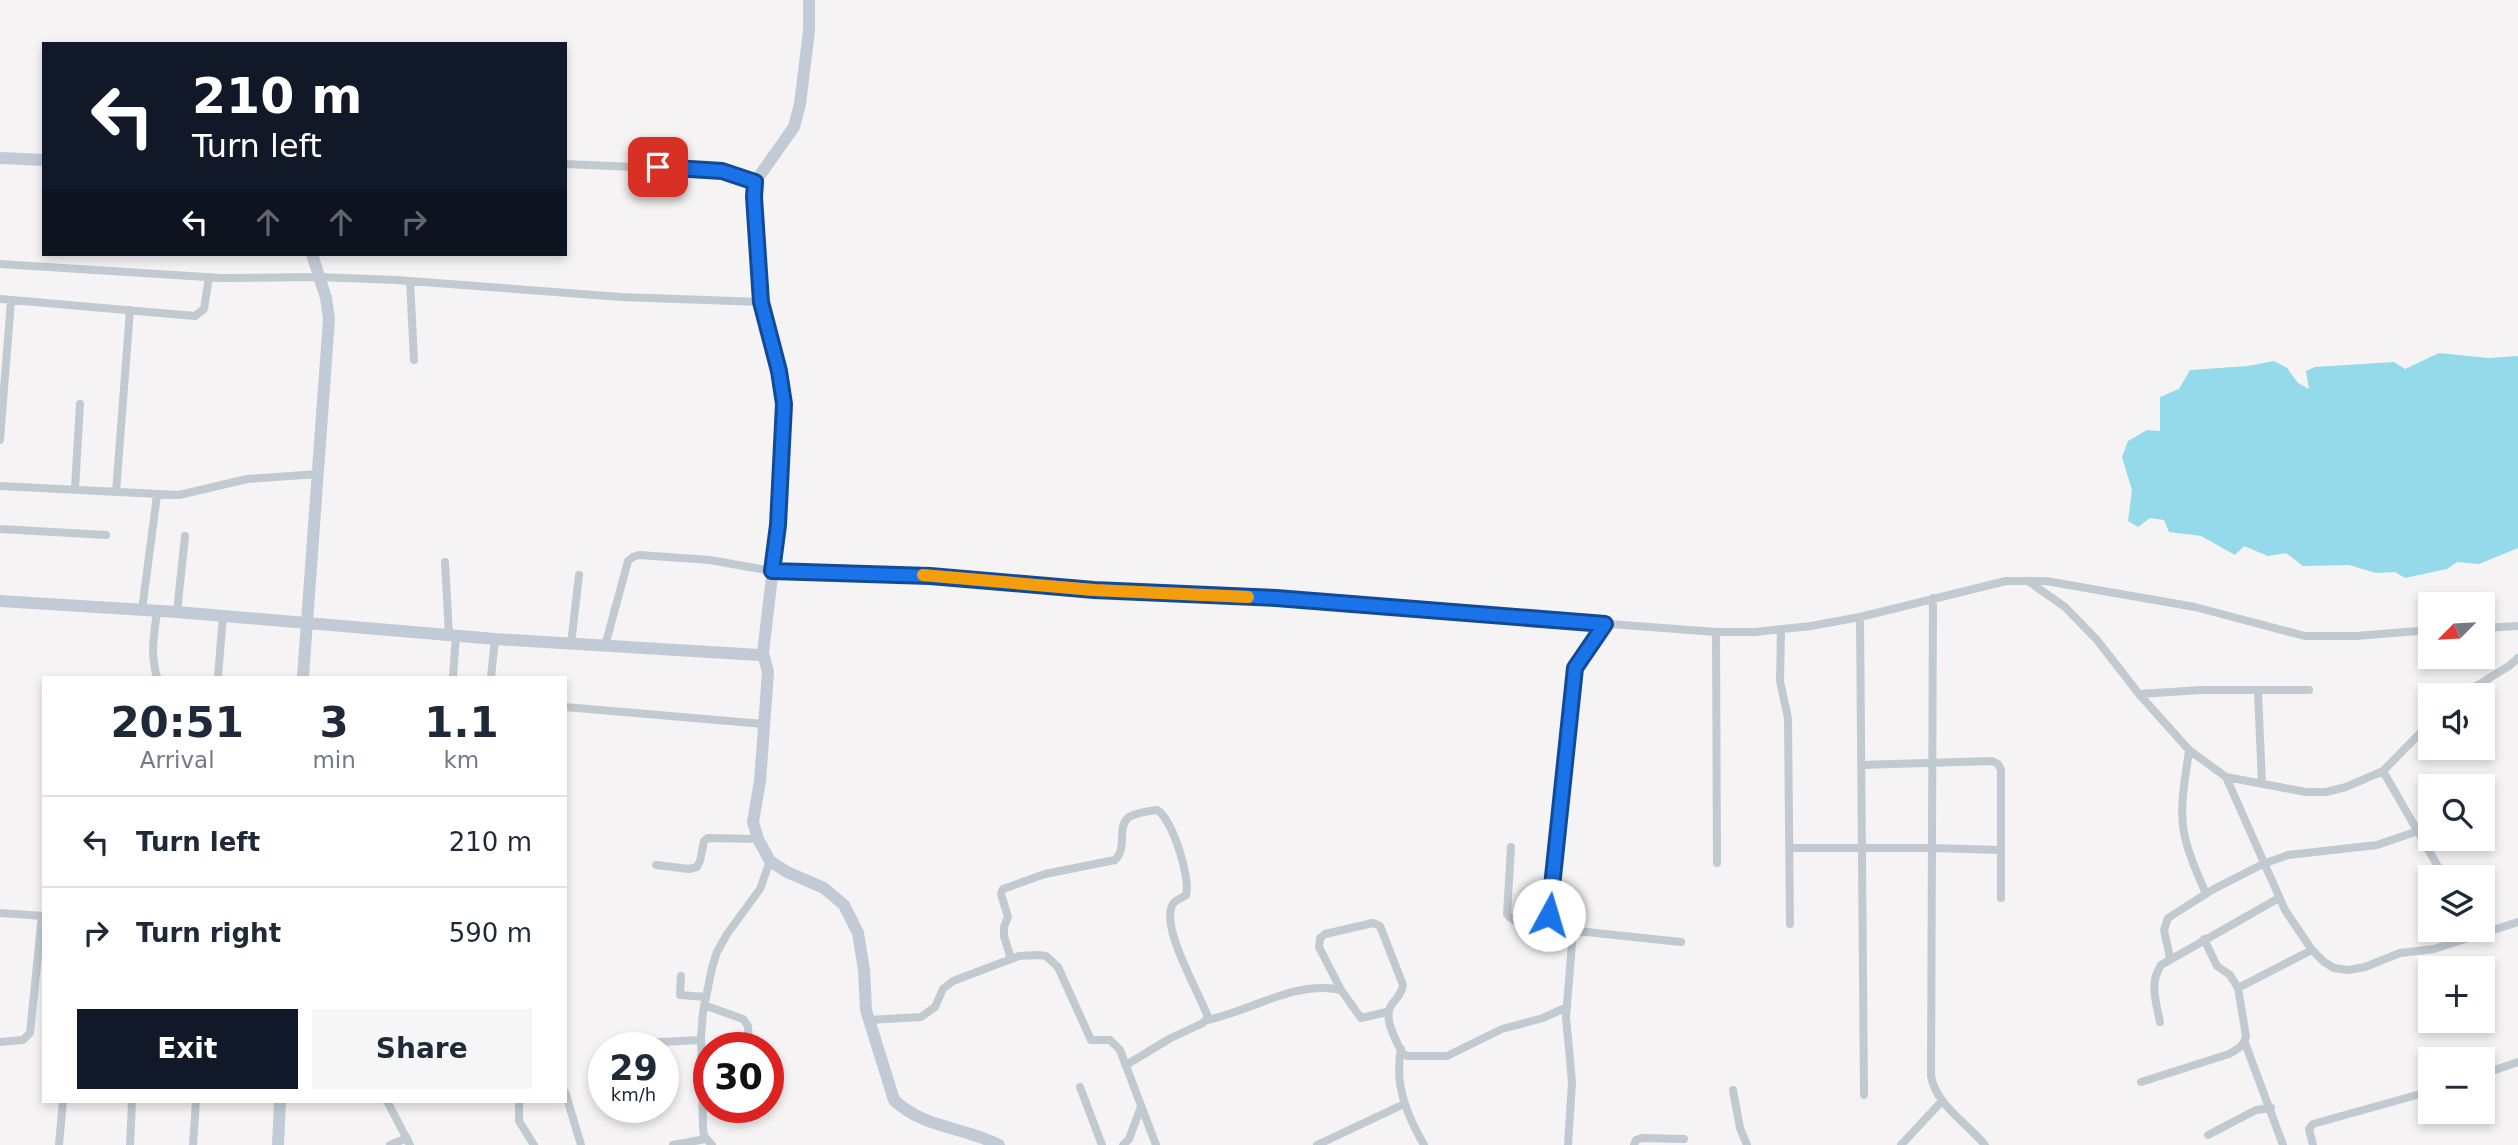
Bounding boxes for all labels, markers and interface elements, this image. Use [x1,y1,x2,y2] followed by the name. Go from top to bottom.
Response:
[192,68,362,125] text: 210 m
[77,70,168,161] icon: left
[192,127,322,165] text: Turn left
[628,137,688,197] pin
[639,148,677,186] icon: arrive
[176,203,214,241] icon: left
[249,203,287,241] icon: ahead
[322,203,360,241] icon: ahead
[395,203,433,241] icon: right
[2418,592,2496,668] north arrow
[2418,592,2495,1124] map controls
[2418,683,2495,760] button: sound
[110,698,244,747] text: 20:51
[320,698,349,747] text: 3
[424,698,499,747] text: 1.1
[140,747,215,773] text: Arrival
[312,747,356,773] text: min
[444,747,479,773] text: km
[2418,774,2495,851] button: search
[77,823,115,861] icon: left
[136,827,260,857] text: Turn left
[449,827,532,857] text: 210 m
[2418,865,2495,942] button: layers
[1512,878,1586,952] position arrow
[77,914,115,952] icon: right
[136,918,281,948] text: Turn right
[449,918,532,948] text: 590 m
[2418,956,2495,1033] button: +
[77,1009,298,1089] button: Exit
[312,1009,532,1089] button: Share
[693,1032,784,1123] speed limit sign: 30
[2418,1047,2495,1124] button: −
[609,1048,658,1088] text: 29
[611,1084,656,1105] text: km/h

